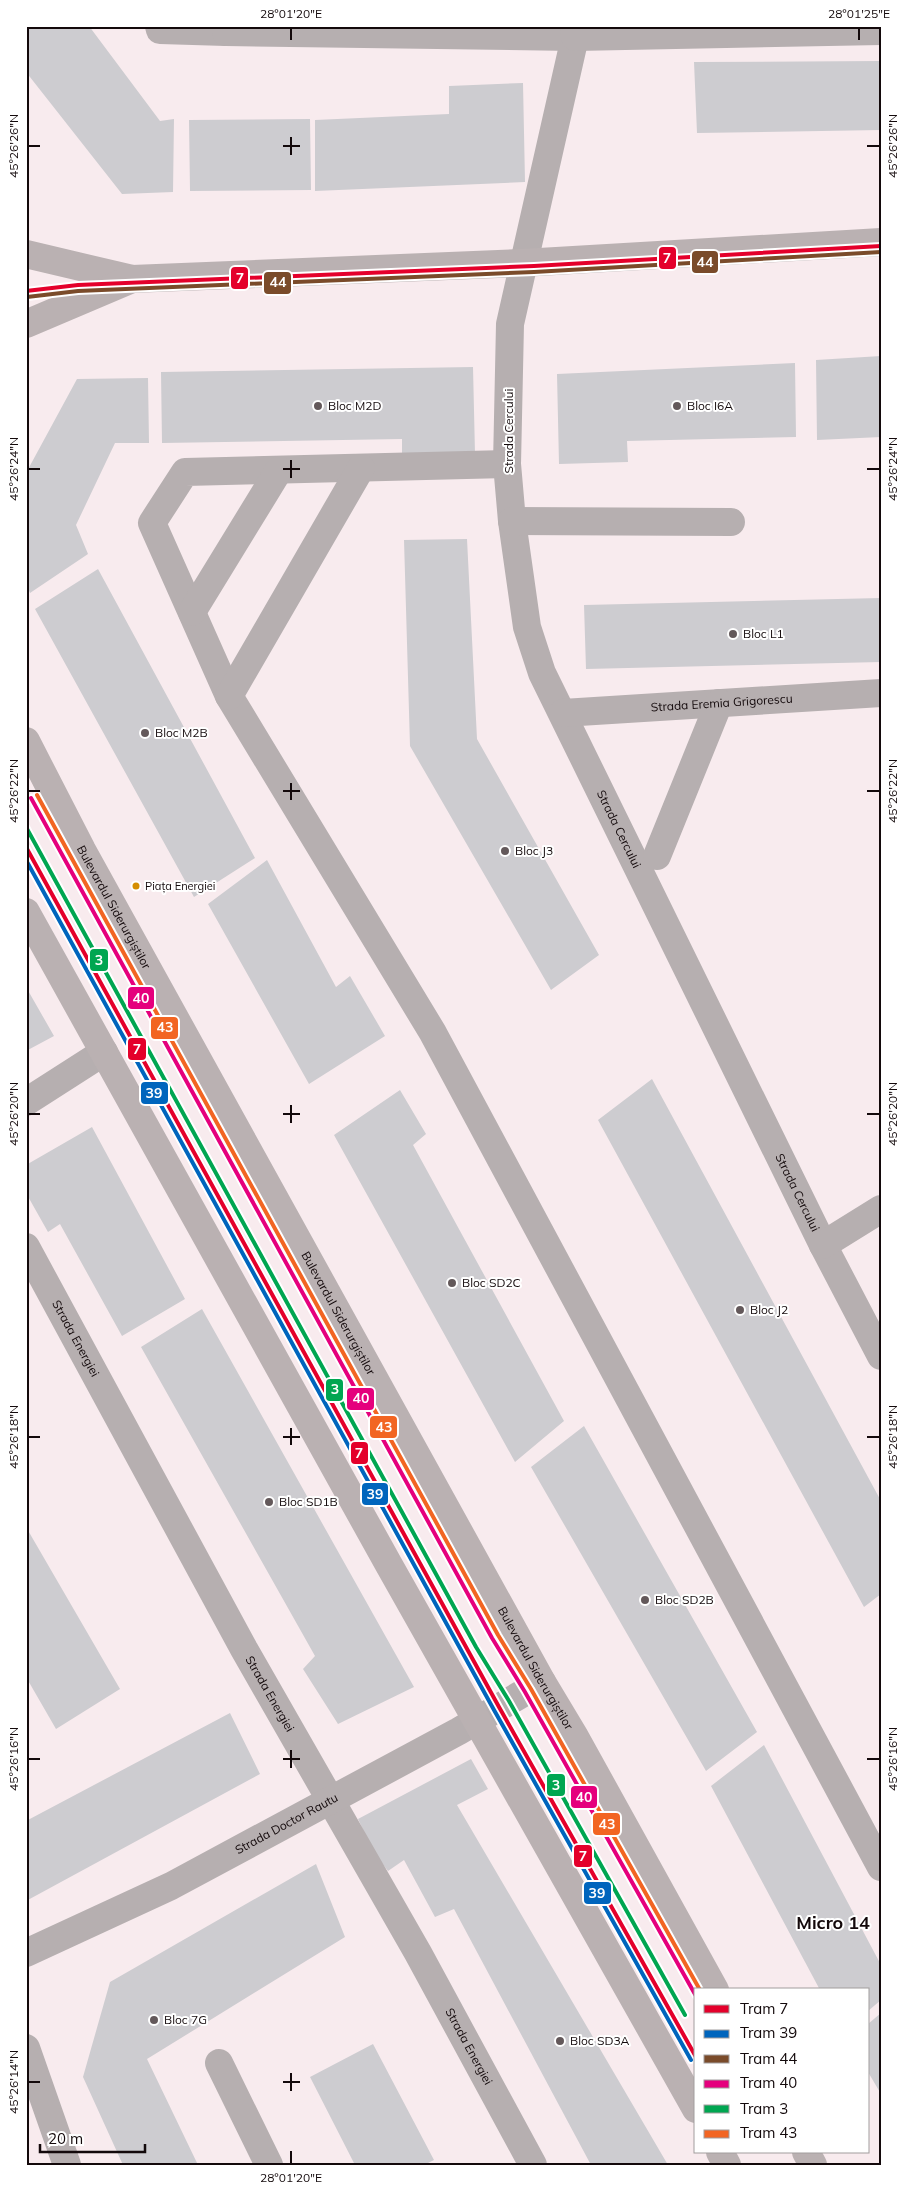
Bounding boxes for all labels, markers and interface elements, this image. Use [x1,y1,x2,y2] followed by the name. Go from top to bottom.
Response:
[260,6,322,21] text: 28°01'20"E
[828,6,890,21] text: 28°01'25"E
[6,114,21,178] text: 45°26'26"N
[885,114,900,178] text: 45°26'26"N
[658,246,677,270] line badge: 7
[663,249,671,267] text: 7
[691,250,719,274] line badge: 44
[697,253,714,271] text: 44
[230,266,249,290] line badge: 7
[236,269,244,287] text: 7
[263,271,292,295] line badge: 44
[270,273,287,291] text: 44
[501,388,516,473] street label: Strada Cercului
[328,398,381,413] place label: Bloc M2D
[687,398,733,413] place label: Bloc I6A
[312,400,324,412] marker: Bloc M2D
[671,400,683,412] marker: Bloc I6A
[6,437,21,501] text: 45°26'24"N
[885,437,900,501] text: 45°26'24"N
[743,626,784,641] place label: Bloc L1
[727,628,739,640] marker: Bloc L1
[650,691,793,714] street label: Strada Eremia Grigorescu
[155,725,208,740] place label: Bloc M2B
[139,727,151,739] marker: Bloc M2B
[6,759,21,823] text: 45°26'22"N
[885,759,900,823] text: 45°26'22"N
[594,788,645,870] street label: Strada Cercului
[74,843,155,972] street label: Bulevardul Siderurgiștilor
[515,843,553,858] place label: Bloc J3
[499,845,511,857] marker: Bloc J3
[145,879,215,894] place label: Piața Energiei
[131,881,141,891] marker: Piața Energiei
[89,948,109,972] line badge: 3
[95,951,103,969] text: 3
[127,986,155,1010] line badge: 40
[133,989,149,1007] text: 40
[150,1016,179,1040] line badge: 43
[157,1018,173,1036] text: 43
[127,1037,147,1061] line badge: 7
[133,1040,141,1058] text: 7
[140,1081,169,1105] line badge: 39
[6,1082,21,1146] text: 45°26'20"N
[885,1082,900,1146] text: 45°26'20"N
[146,1084,162,1102] text: 39
[772,1151,823,1234] street label: Strada Cercului
[298,1249,379,1378] street label: Bulevardul Siderurgiștilor
[462,1275,521,1290] place label: Bloc SD2C
[446,1277,458,1289] marker: Bloc SD2C
[49,1297,103,1379] street label: Strada Energiei
[750,1302,788,1317] place label: Bloc J2
[734,1304,746,1316] marker: Bloc J2
[325,1378,344,1402] line badge: 3
[331,1380,339,1398] text: 3
[346,1387,375,1411] line badge: 40
[353,1389,369,1407] text: 40
[6,1405,21,1469] text: 45°26'18"N
[885,1405,900,1469] text: 45°26'18"N
[369,1415,398,1439] line badge: 43
[376,1418,392,1436] text: 43
[350,1441,369,1465] line badge: 7
[355,1444,363,1462] text: 7
[361,1482,389,1506] line badge: 39
[367,1485,383,1503] text: 39
[279,1494,338,1509] place label: Bloc SD1B
[263,1496,275,1508] marker: Bloc SD1B
[655,1592,714,1607] place label: Bloc SD2B
[639,1594,651,1606] marker: Bloc SD2B
[495,1604,577,1733] street label: Bulevardul Siderurgiștilor
[242,1653,298,1734] street label: Strada Energiei
[6,1727,21,1791] text: 45°26'16"N
[885,1727,900,1791] text: 45°26'16"N
[546,1773,566,1797] line badge: 3
[552,1776,560,1794] text: 3
[570,1785,598,1809] line badge: 40
[576,1788,592,1806] text: 40
[232,1790,340,1857] street label: Strada Doctor Rautu
[592,1812,621,1836] line badge: 43
[599,1815,615,1833] text: 43
[573,1844,593,1868] line badge: 7
[579,1847,587,1865] text: 7
[583,1881,612,1905] line badge: 39
[589,1884,605,1902] text: 39
[796,1911,870,1934] district label: Micro 14
[694,1988,870,2154] legend
[740,1999,788,2018] text: Tram 7
[442,2005,496,2087] street label: Strada Energiei
[164,2012,207,2027] place label: Bloc 7G
[148,2014,160,2026] marker: Bloc 7G
[740,2023,797,2042] text: Tram 39
[570,2033,630,2048] place label: Bloc SD3A
[554,2035,566,2047] marker: Bloc SD3A
[740,2049,797,2068] text: Tram 44
[6,2050,21,2114] text: 45°26'14"N
[740,2073,797,2092] text: Tram 40
[740,2099,788,2118] text: Tram 3
[40,2121,145,2153] scale bar
[740,2123,797,2142] text: Tram 43
[48,2129,83,2148] text: 20 m
[260,2170,322,2185] text: 28°01'20"E

